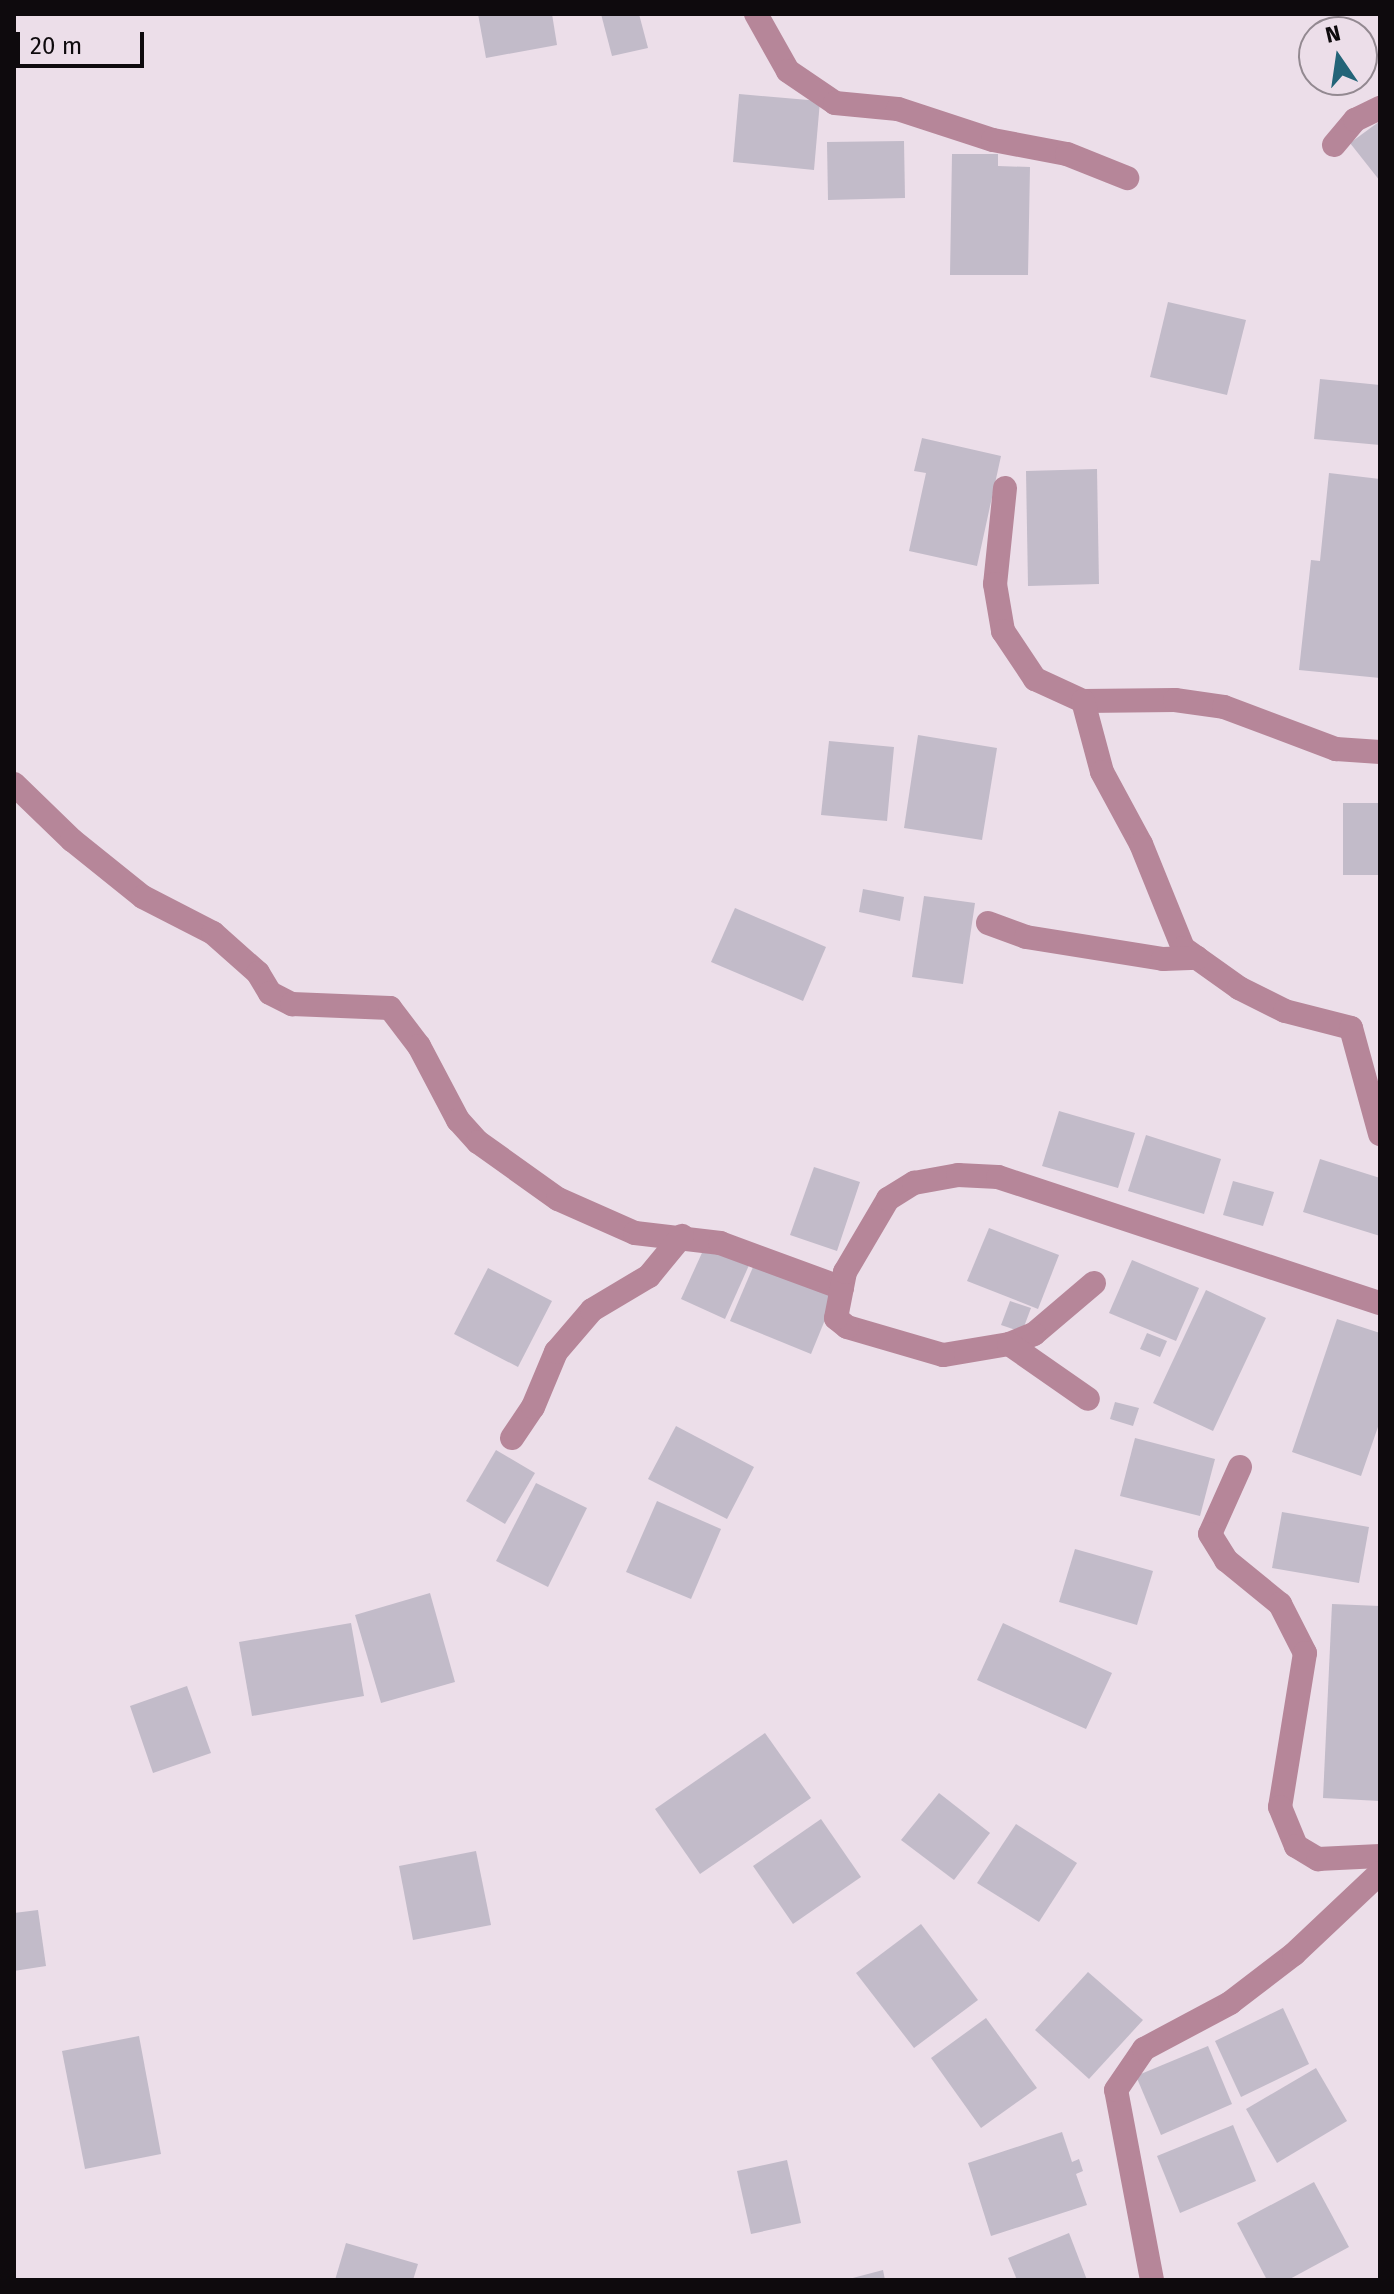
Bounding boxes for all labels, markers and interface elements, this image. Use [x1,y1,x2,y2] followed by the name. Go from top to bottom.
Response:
[20,16,148,66] scale bar
[1298,16,1378,96] north arrow
[1323,19,1343,49] text: N
[30,32,82,60] text: 20 m

